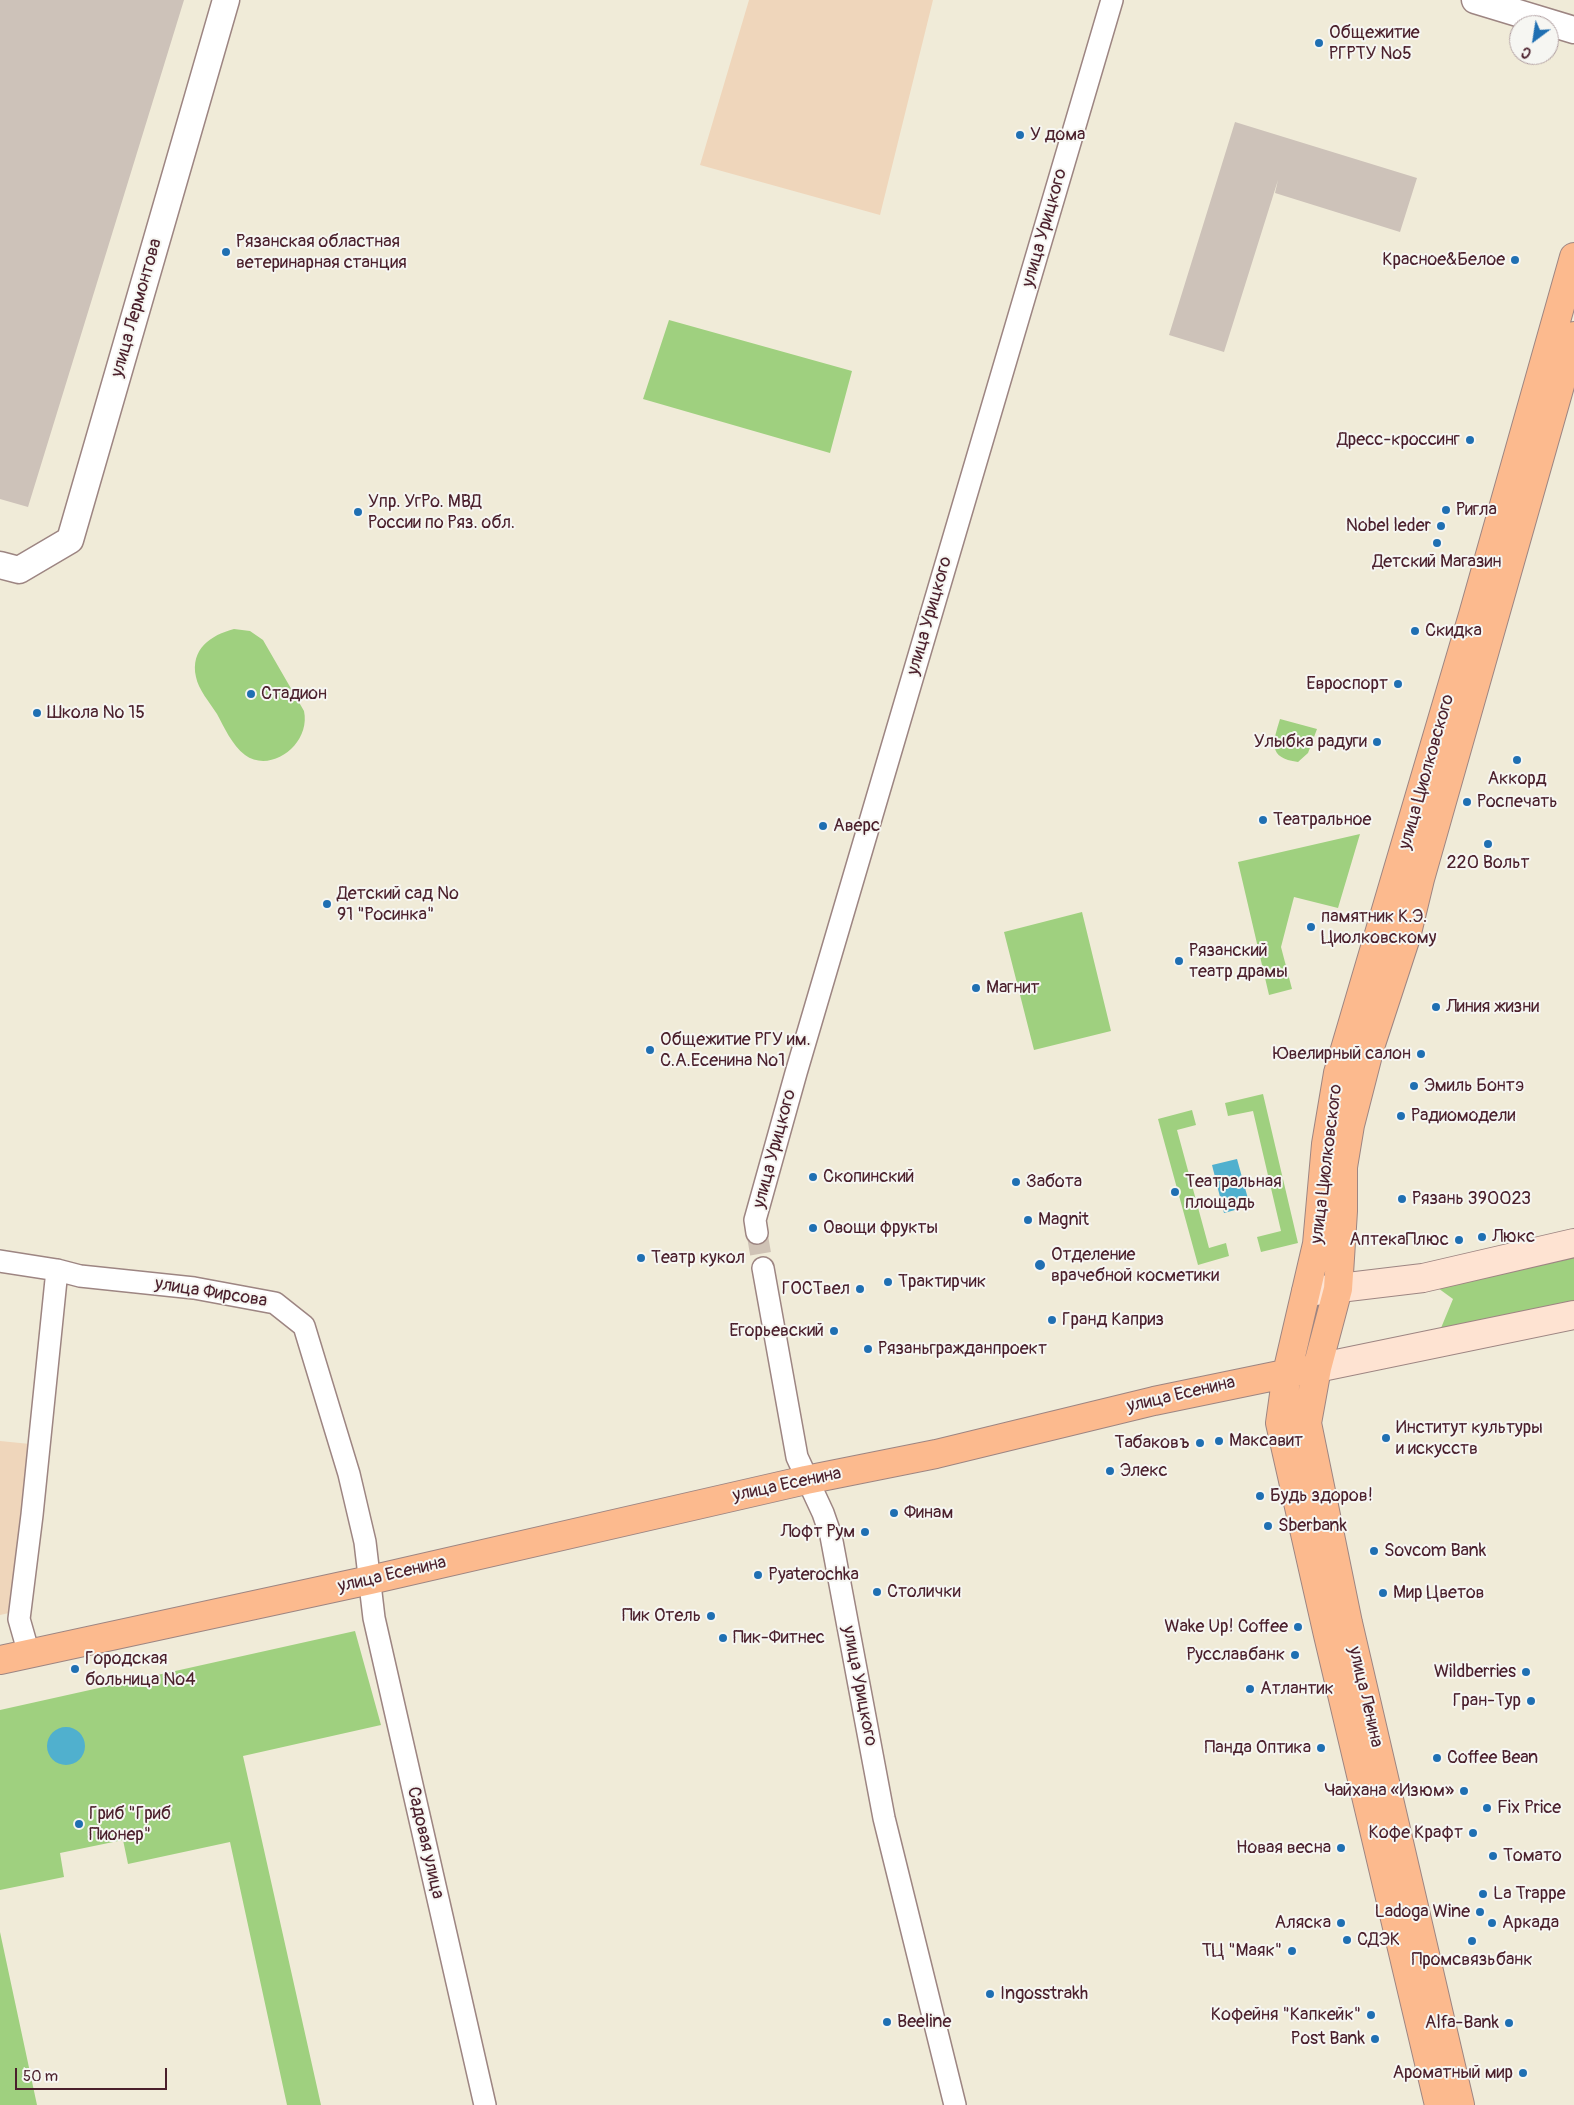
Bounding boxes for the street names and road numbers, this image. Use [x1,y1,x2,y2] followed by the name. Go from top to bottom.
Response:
[1018,166,1072,290] street label: улица Урицкого
[107,236,167,380] street label: улица Лермонтова
[903,554,957,678] street label: улица Урицкого
[1395,692,1459,852] street label: улица Циолковского
[1307,1083,1347,1245] street label: улица Циолковского
[749,1087,801,1211] street label: улица Урицкого
[153,1273,269,1313] street label: улица Фирсова
[1125,1372,1237,1418] street label: улица Есенина
[731,1463,843,1507] street label: улица Есенина
[336,1552,448,1598] street label: улица Есенина
[837,1624,881,1748] street label: улица Урицкого
[1343,1645,1387,1749] street label: улица Ленина
[402,1785,448,1901] street label: Садовая улица

